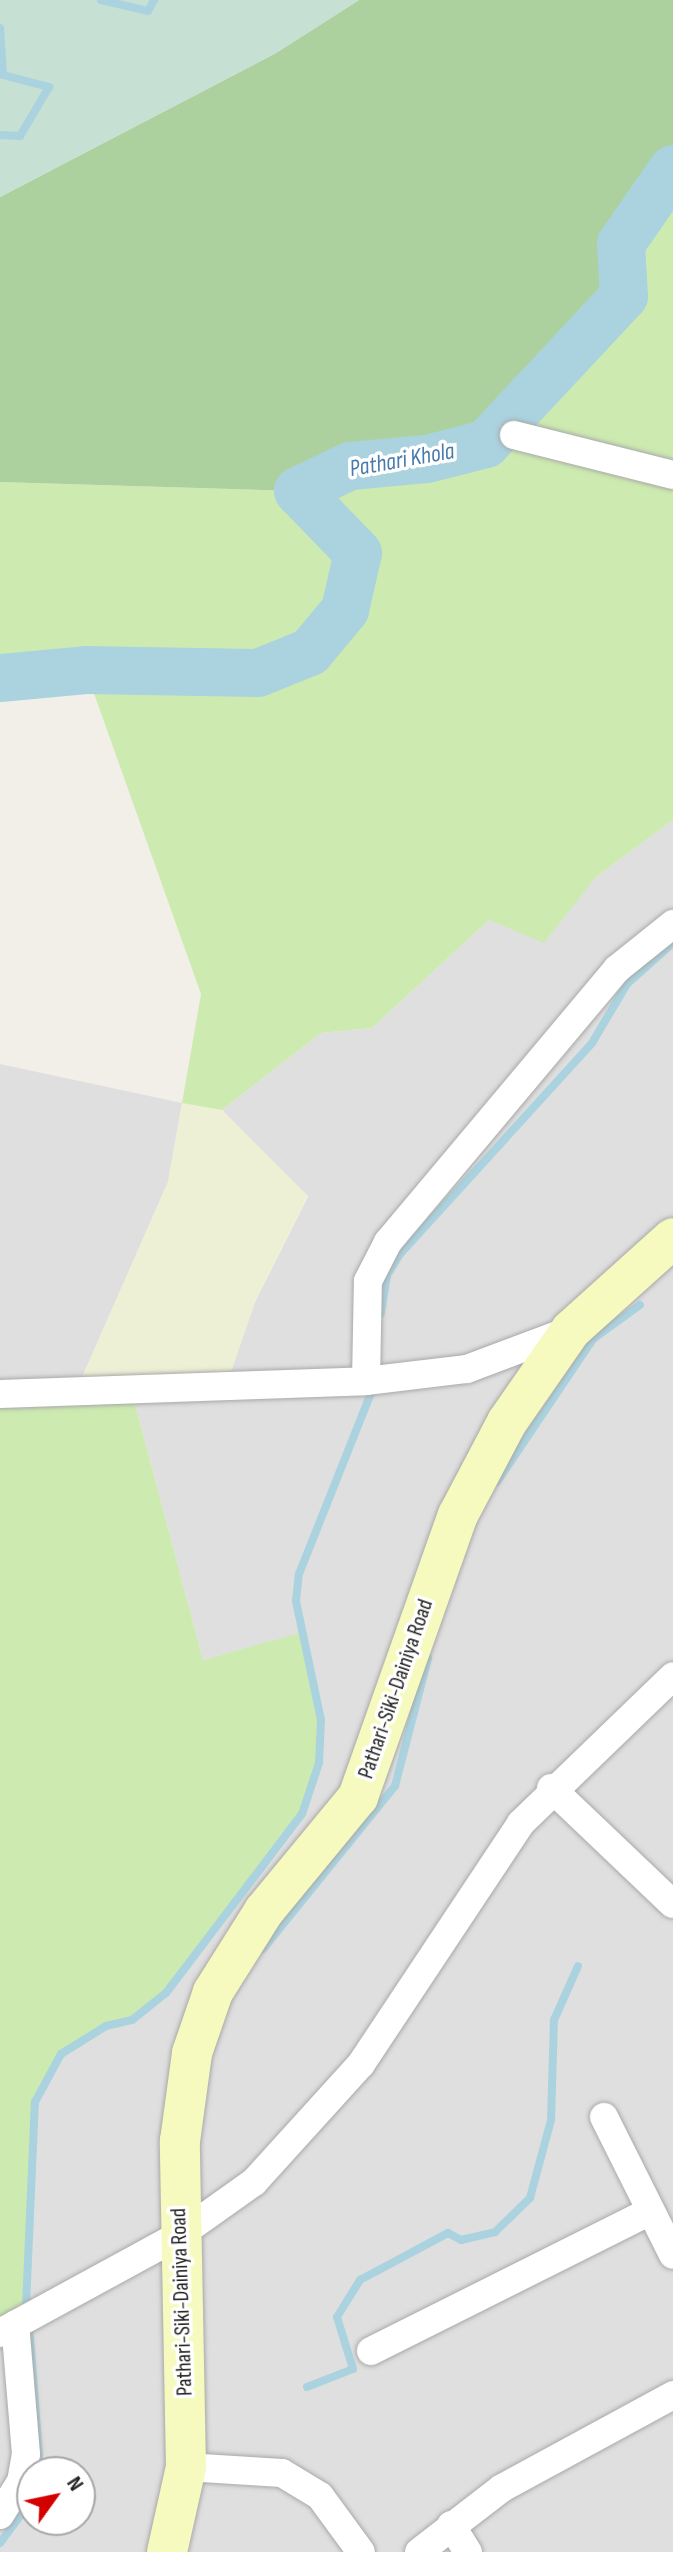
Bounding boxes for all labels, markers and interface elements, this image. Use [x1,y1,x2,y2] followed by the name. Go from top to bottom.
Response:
[347,437,457,483] water label: Pathari Khola
[353,1596,439,1782] street label: Pathari-Siki-Dainiya Road
[166,2208,198,2396] street label: Pathari-Siki-Dainiya Road
[16,2456,96,2536] north arrow
[60,2471,89,2496] text: N

